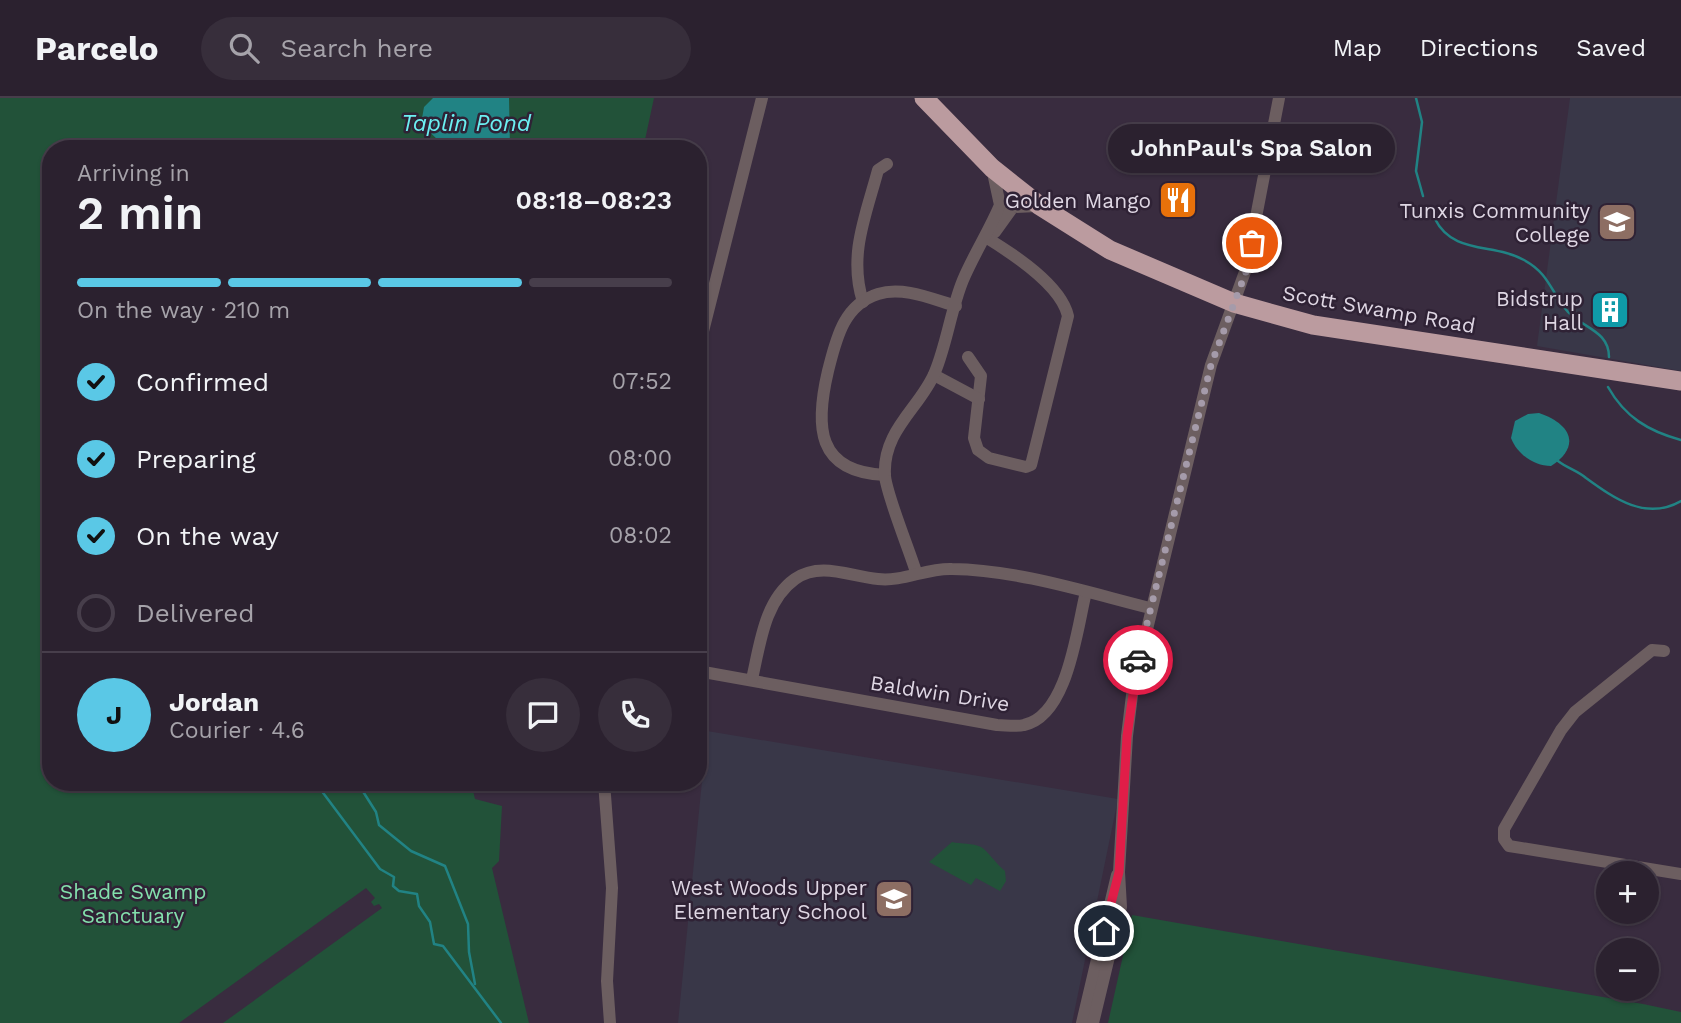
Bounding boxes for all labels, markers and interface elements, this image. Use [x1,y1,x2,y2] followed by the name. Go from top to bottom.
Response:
[201,17,691,80] search box
[35,29,159,68] text: Parcelo
[225,29,263,67] icon: search
[281,33,433,63] text: Search here
[1333,34,1382,62] text: Map
[1420,34,1538,62] text: Directions
[1576,34,1646,62] text: Saved
[401,110,532,137] water label: Taplin Pond
[1108,124,1396,173] callout: JohnPaul's Spa Salon
[1131,135,1372,162] text: JohnPaul's Spa Salon
[77,160,190,187] text: Arriving in
[1157,179,1199,221] restaurant icon: Golden Mango
[516,185,672,215] text: 08:18–08:23
[77,186,203,240] text: 2 min
[1005,188,1151,213] place label: Golden Mango
[1400,198,1590,247] place label: Tunxis Community College
[1596,201,1638,243] school or university icon: Tunxis Community College
[1222,213,1282,273] pin
[1233,224,1271,262] icon: bag
[1281,280,1477,338] street label: Scott Swamp Road
[1496,286,1584,335] place label: Bidstrup Hall
[1589,289,1631,331] building icon: Bidstrup Hall
[77,297,290,324] text: On the way · 210 m
[77,363,115,401] icon: check
[136,367,269,397] text: Confirmed
[612,368,672,395] text: 07:52
[77,440,115,478] icon: check
[136,444,256,474] text: Preparing
[608,445,672,472] text: 08:00
[77,517,115,555] icon: check
[136,521,279,551] text: On the way
[609,522,672,549] text: 08:02
[136,598,255,628] text: Delivered
[1103,625,1173,695] courier
[1119,641,1157,679] icon: car
[869,670,1011,716] street label: Baldwin Drive
[506,678,580,752] button: chat
[598,678,672,752] button: phone
[169,687,259,717] text: Jordan
[106,700,122,730] text: J
[169,717,305,744] text: Courier · 4.6
[1596,861,1659,1001] map controls
[1596,861,1659,924] button: +
[671,875,868,924] place label: West Woods Upper Elementary School
[873,878,915,920] school or university icon: West Woods Upper Elementary School
[60,879,206,928] park label: Shade Swamp Sanctuary
[1074,901,1134,961] pin
[1085,912,1123,950] icon: home
[1596,938,1659,1001] button: −

